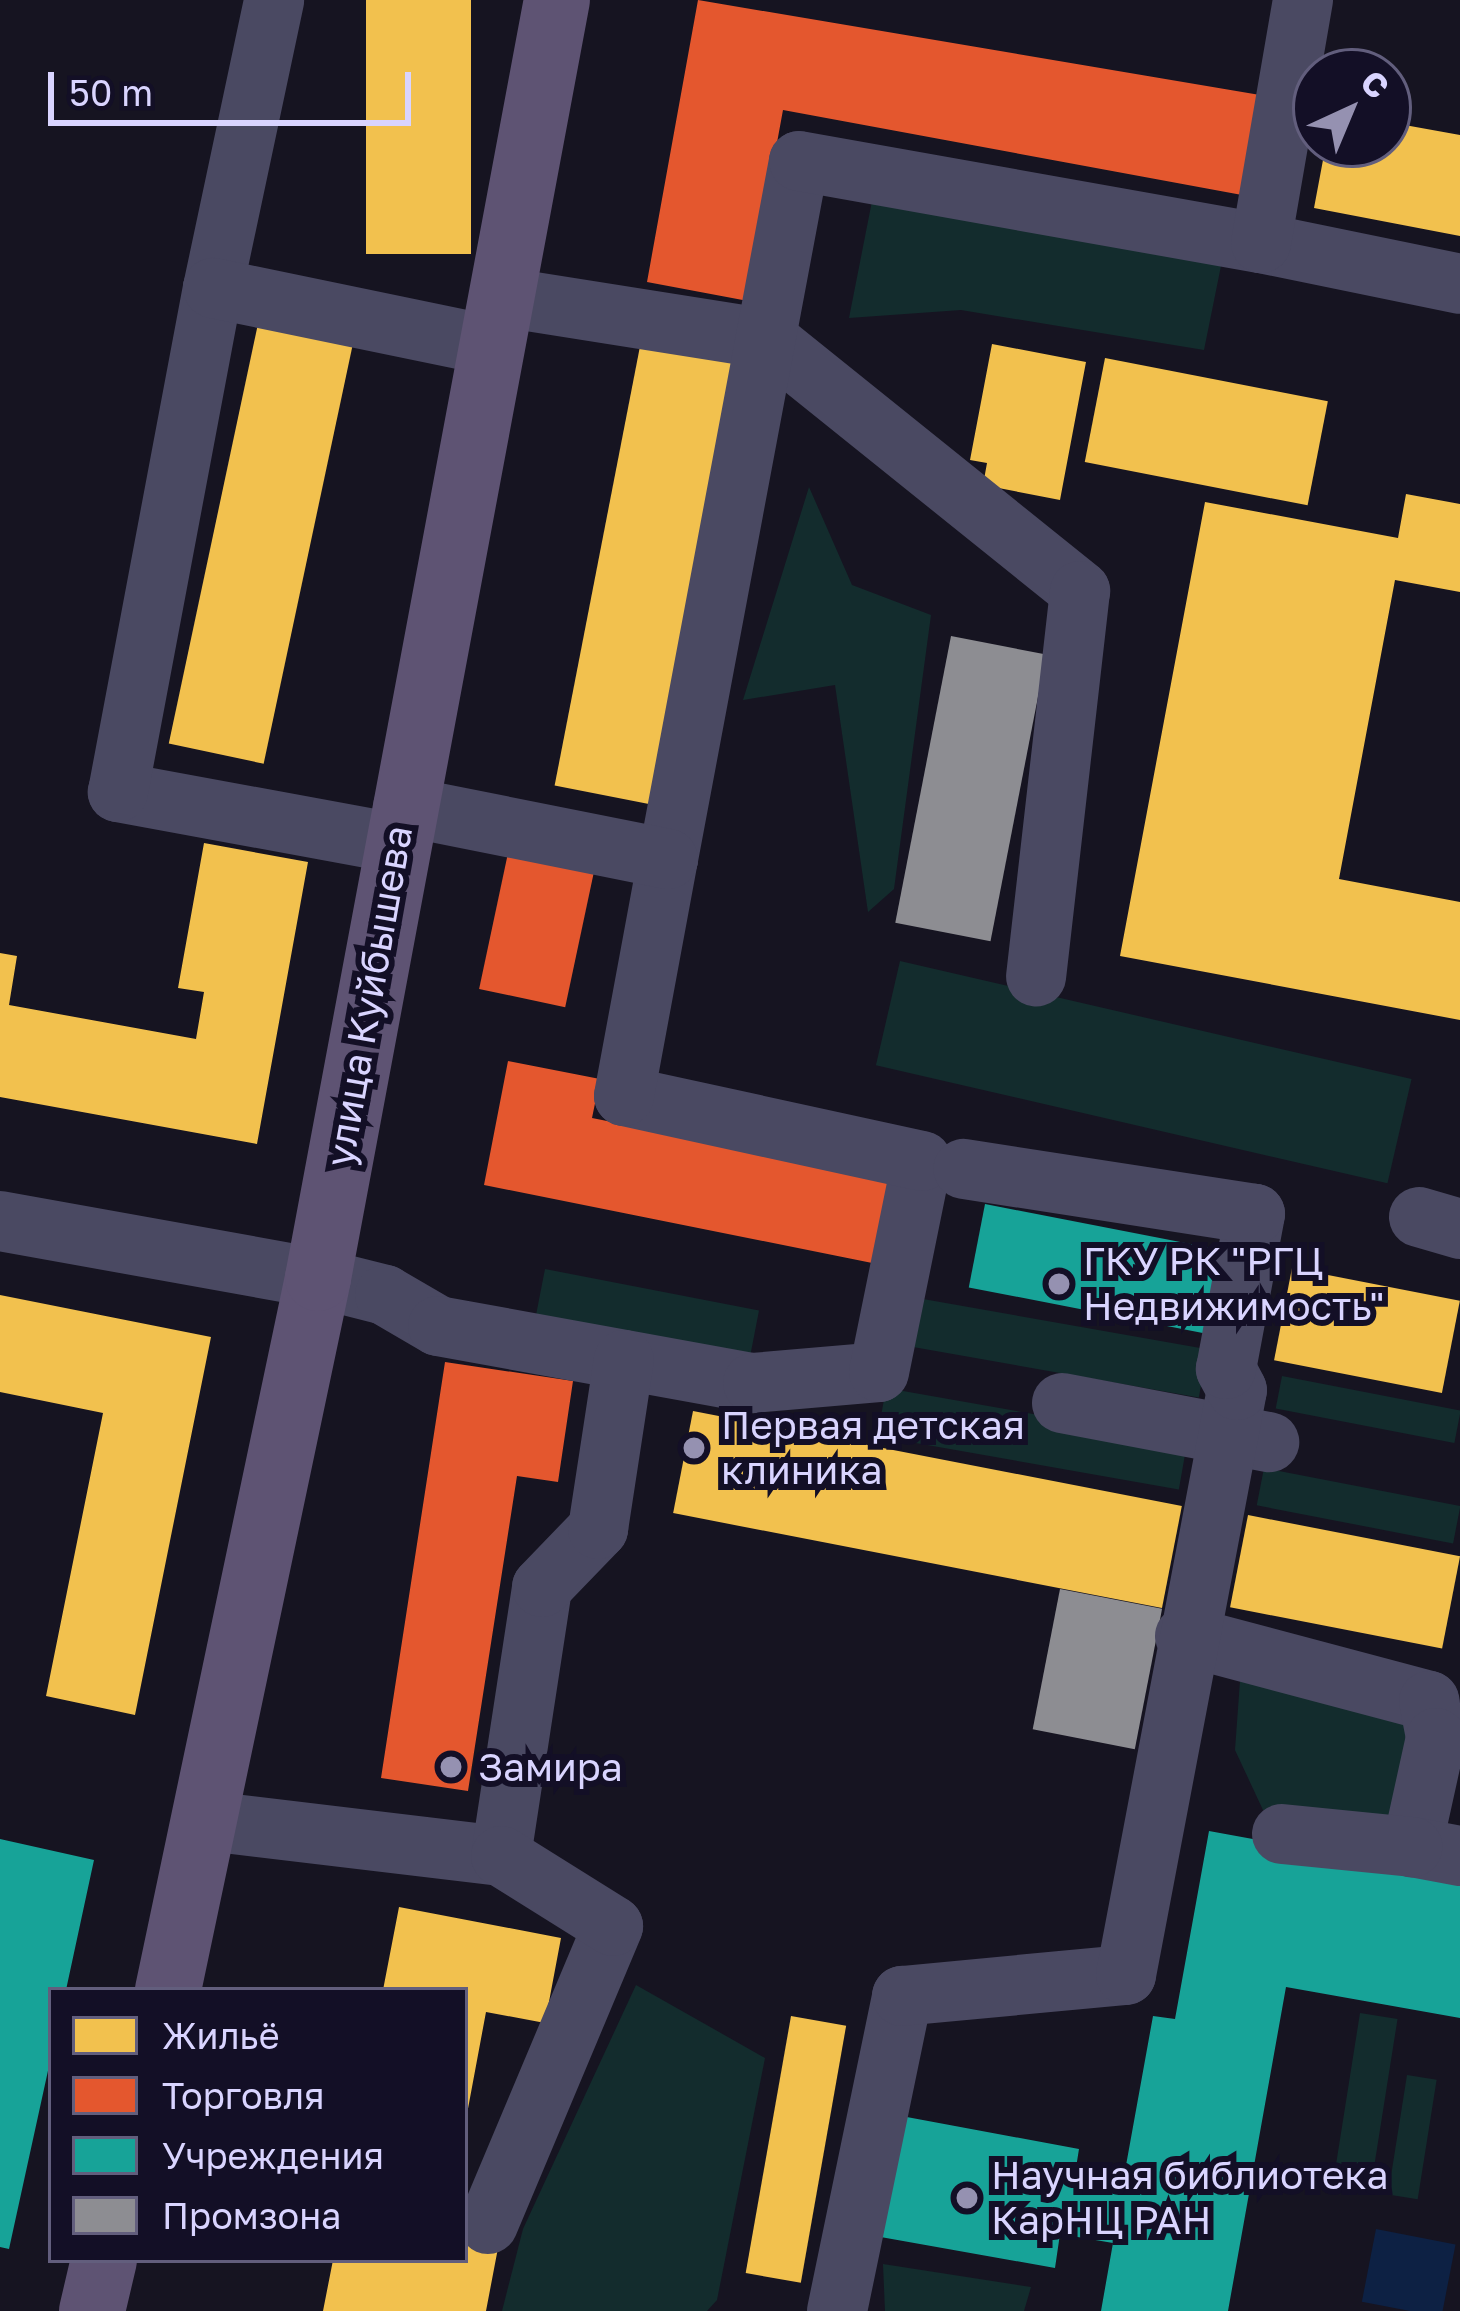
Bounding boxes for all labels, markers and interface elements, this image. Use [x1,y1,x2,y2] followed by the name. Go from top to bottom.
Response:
[54,48,417,122] scale bar
[1292,48,1412,168] north arrow
[1353,62,1397,106] text: С
[69,71,153,114] text: 50 m
[316,822,422,1170] street label: улица Куйбышева
[1083,1239,1384,1330] place label: ГКУ РК "РГЦ Недвижимость"
[1046,1271,1072,1297] marker: ГКУ РК "РГЦ Недвижимость"
[721,1403,1025,1494] place label: Первая детская клиника
[678,1432,710,1464] marker: Первая детская клиника
[478,1744,623,1790] place label: Замира
[435,1751,467,1783] marker: Замира
[48,1987,468,2263] legend
[162,2014,280,2057] text: Жильё
[162,2074,325,2117] text: Торговля
[162,2134,384,2177] text: Учреждения
[991,2153,1388,2244] place label: Научная библиотека КарНЦ РАН
[954,2185,980,2211] marker: Научная библиотека КарНЦ РАН
[162,2194,341,2237] text: Промзона

